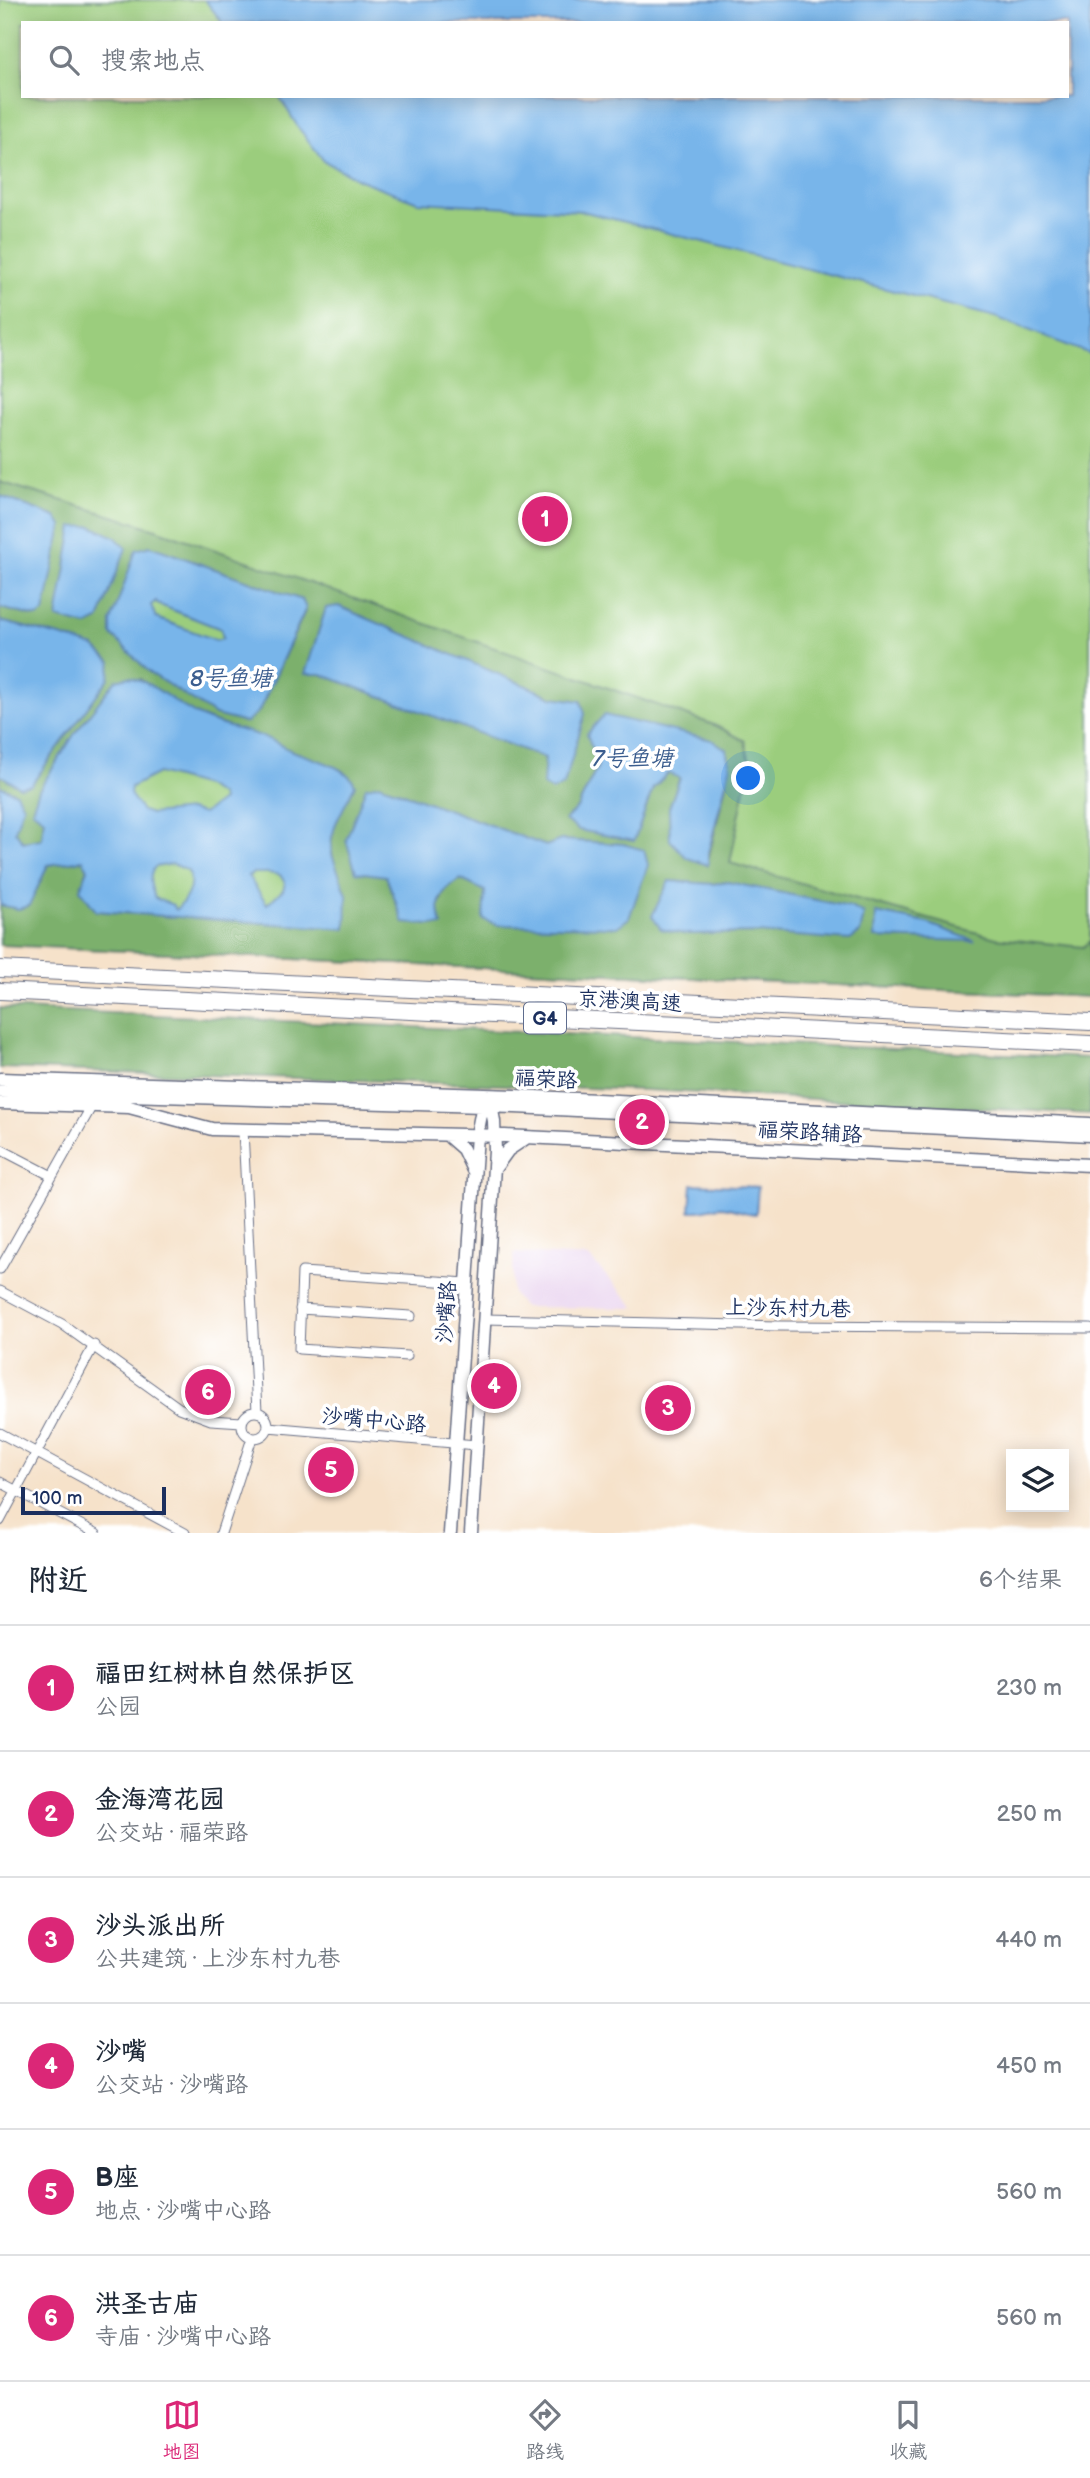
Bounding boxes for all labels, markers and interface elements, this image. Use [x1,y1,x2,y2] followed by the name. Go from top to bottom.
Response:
[21,21,1069,98] search box
[45,41,83,79] icon: search
[101,46,205,77] text: 搜索地点
[522,493,568,545] pin: 1
[190,665,275,693] water label: 8号鱼塘
[593,745,676,773] water label: 7号鱼塘
[731,761,765,795] your location
[577,986,683,1017] street label: 京港澳高速
[524,1002,566,1034] road number: G4
[514,1065,578,1094] street label: 福荣路
[619,1096,665,1148] pin: 2
[757,1117,863,1148] street label: 福荣路辅路
[432,1280,461,1344] street label: 沙嘴路
[725,1295,851,1322] street label: 上沙东村九巷
[471,1360,517,1412] pin: 4
[185,1366,231,1418] pin: 6
[645,1382,691,1434] pin: 3
[321,1403,427,1438] street label: 沙嘴中心路
[308,1444,354,1496] pin: 5
[1006,1449,1069,1512] map controls
[1006,1449,1069,1512] button: layers
[21,1484,166,1516] scale bar
[32,1487,83,1510] text: 100 m
[28,1563,88,1599] text: 附近
[979,1566,1062,1594] text: 6个结果
[95,1659,355,1690] text: 福田红树林自然保护区
[46,1674,56,1702] text: 1
[996,1674,1062,1702] text: 230 m
[95,1693,141,1721] text: 公园
[95,1785,225,1816] text: 金海湾花园
[44,1800,58,1828] text: 2
[996,1800,1062,1828] text: 250 m
[95,1819,248,1847] text: 公交站 · 福荣路
[95,1911,225,1942] text: 沙头派出所
[44,1926,58,1954] text: 3
[995,1926,1062,1954] text: 440 m
[95,1945,340,1973] text: 公共建筑 · 上沙东村九巷
[95,2037,147,2068] text: 沙嘴
[44,2052,58,2080] text: 4
[996,2052,1062,2080] text: 450 m
[95,2071,248,2099] text: 公交站 · 沙嘴路
[95,2163,139,2194] text: B座
[44,2178,58,2206] text: 5
[996,2178,1062,2206] text: 560 m
[95,2197,271,2225] text: 地点 · 沙嘴中心路
[95,2289,199,2320] text: 洪圣古庙
[44,2304,58,2332] text: 6
[996,2304,1062,2332] text: 560 m
[95,2323,271,2351] text: 寺庙 · 沙嘴中心路
[163,2396,201,2464] tab: 地图
[526,2396,564,2464] tab: 路线
[889,2396,927,2464] tab: 收藏

